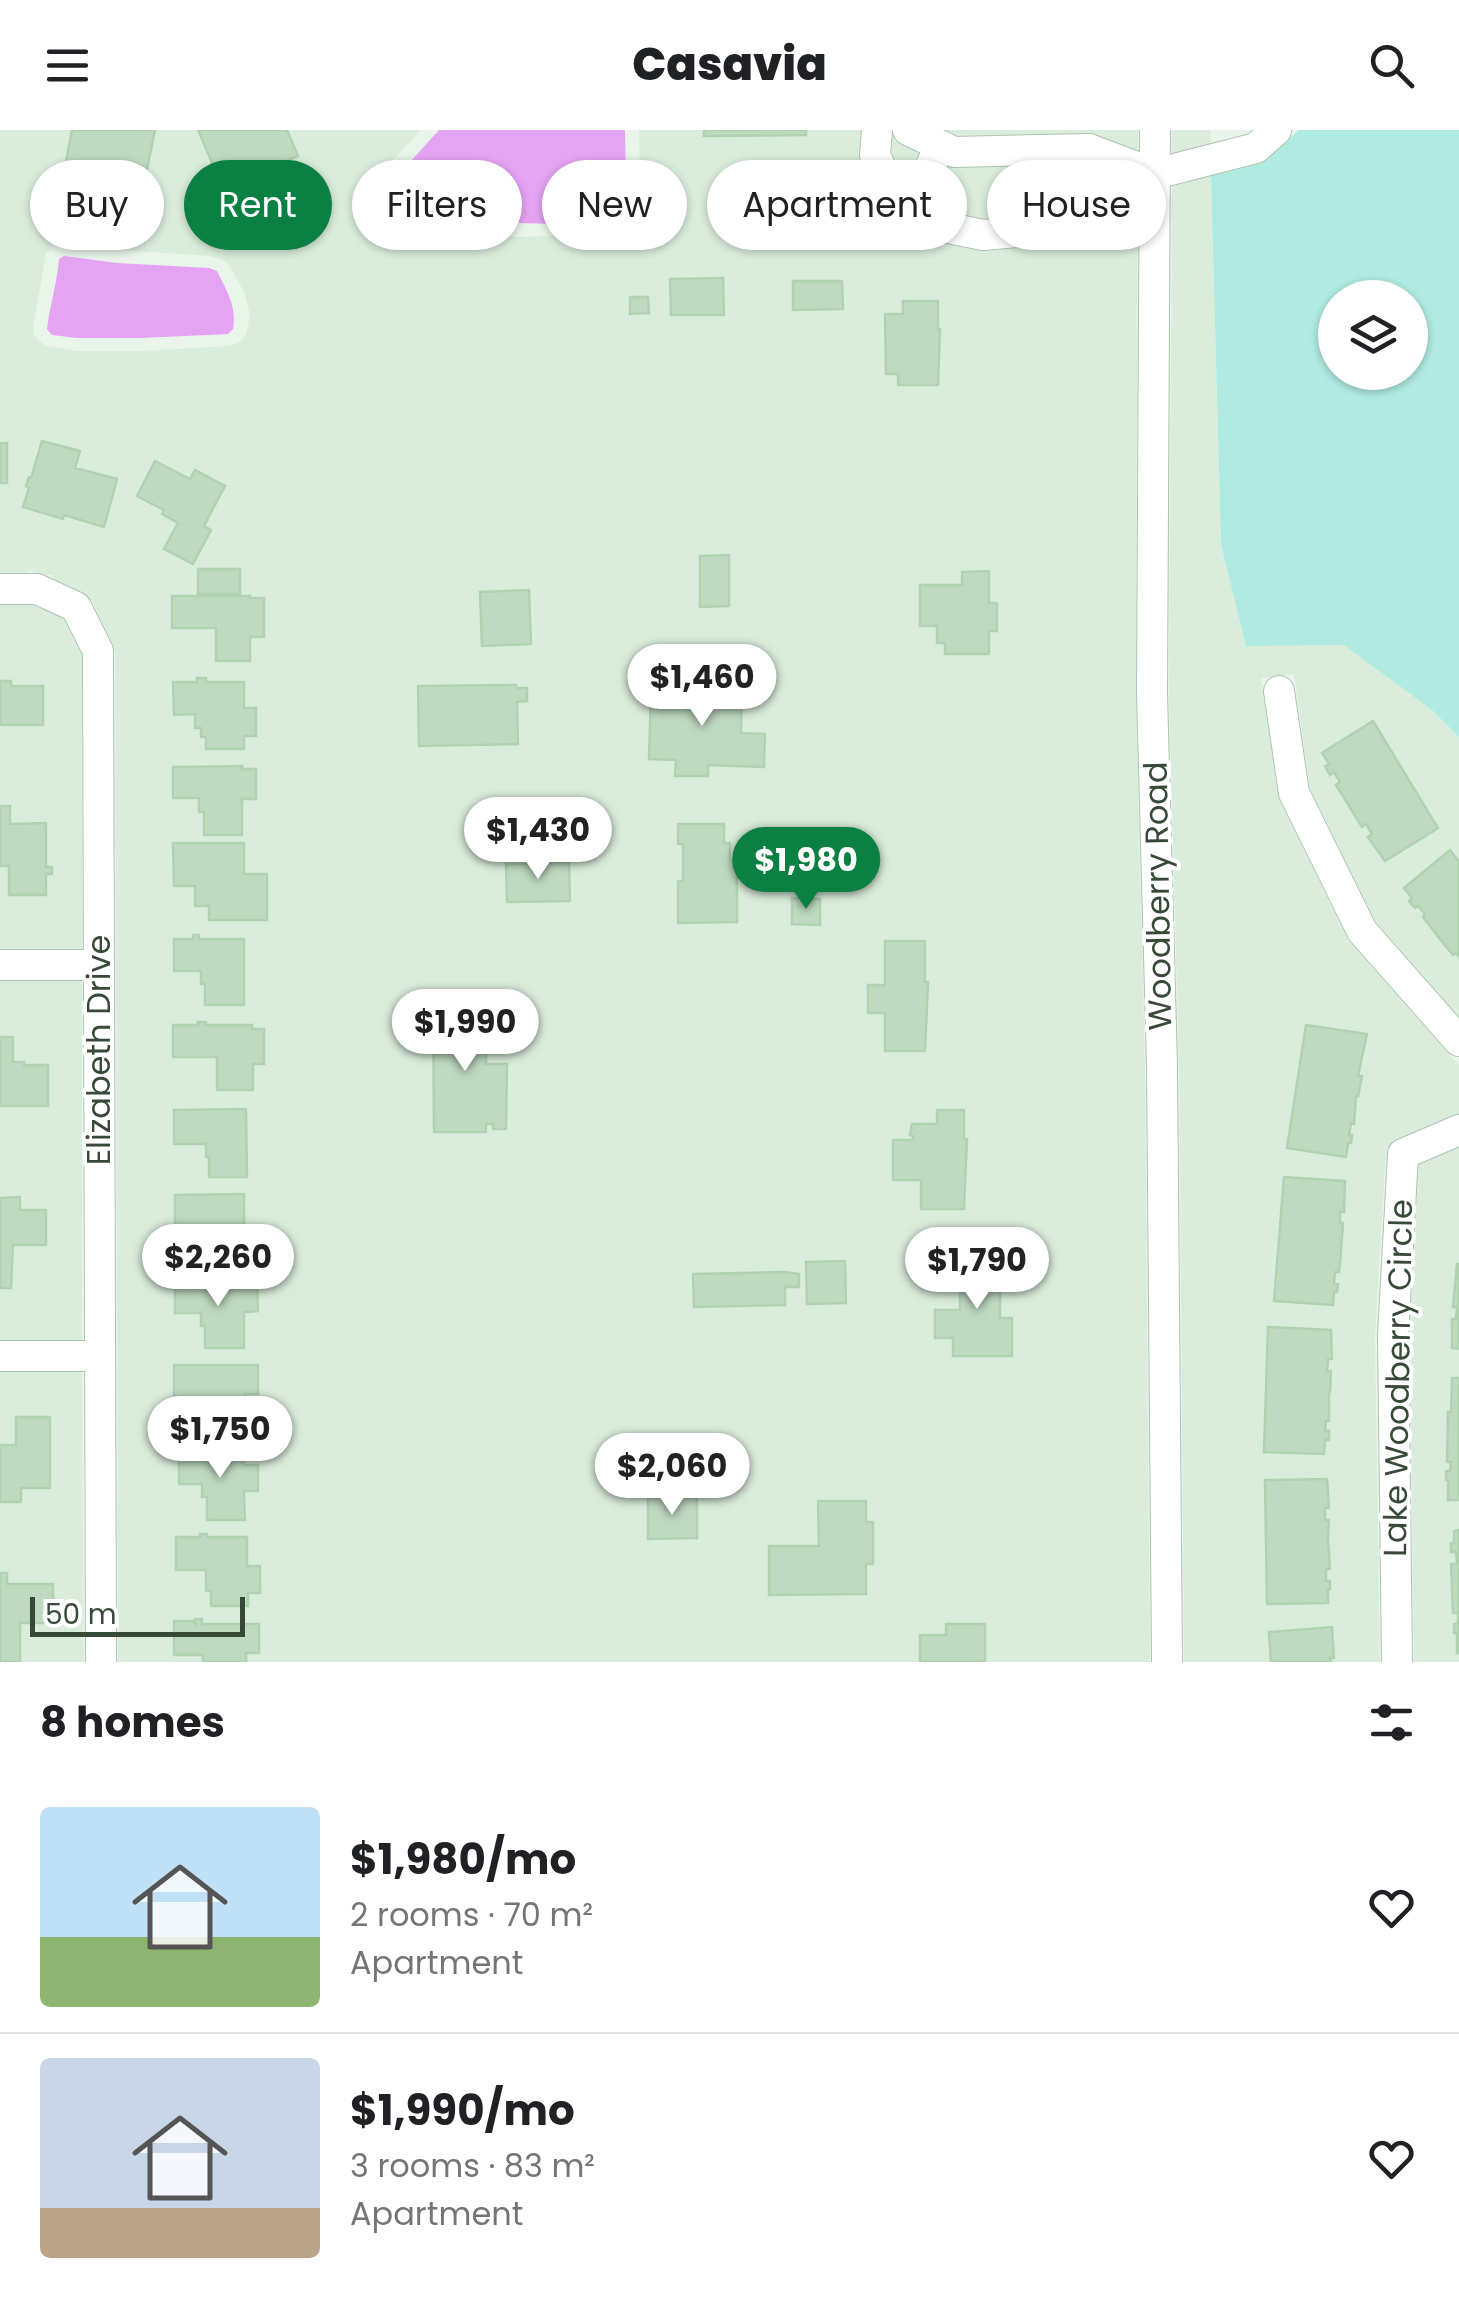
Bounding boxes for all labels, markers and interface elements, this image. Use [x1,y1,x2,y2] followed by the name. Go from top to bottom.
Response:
[632,33,827,96] text: Casavia
[40,38,95,93] icon: menu
[1364,38,1419,93] icon: search
[30,160,164,250] chip: Buy
[184,160,332,250] chip: Rent
[352,160,522,250] chip: Filters
[542,160,687,250] chip: New
[707,160,967,250] chip: Apartment
[987,160,1166,250] chip: House
[1318,280,1428,390] map controls
[1318,280,1428,390] button: layers
[621,644,783,729] pin: $1,460
[649,654,755,699] text: $1,460
[1133,761,1182,1031] street label: Woodberry Road
[457,797,619,882] pin: $1,430
[486,807,590,852] text: $1,430
[725,827,887,912] pin: $1,980
[754,837,858,882] text: $1,980
[76,935,121,1165] street label: Elizabeth Drive
[384,989,546,1074] pin: $1,990
[414,999,516,1044] text: $1,990
[1372,1199,1423,1557] street label: Lake Woodberry Circle
[137,1224,299,1309] pin: $2,260
[896,1227,1058,1312] pin: $1,790
[164,1234,272,1279] text: $2,260
[927,1237,1027,1282] text: $1,790
[139,1396,301,1481] pin: $1,750
[169,1406,271,1451] text: $1,750
[591,1433,753,1518] pin: $2,060
[617,1443,727,1488] text: $2,060
[30,1592,245,1636] scale bar
[45,1595,116,1634] text: 50 m
[40,1693,225,1752] text: 8 homes
[1364,1695,1419,1750] icon: filters
[350,1830,576,1889] text: $1,980/mo
[120,1847,240,1967] icon: home
[1364,1880,1419,1935] icon: heart
[350,1892,593,1937] text: 2 rooms · 70 m²
[350,1940,523,1985] text: Apartment
[350,2081,575,2140] text: $1,990/mo
[120,2098,240,2218] icon: home
[1364,2131,1419,2186] icon: heart
[350,2143,595,2188] text: 3 rooms · 83 m²
[350,2191,523,2236] text: Apartment

